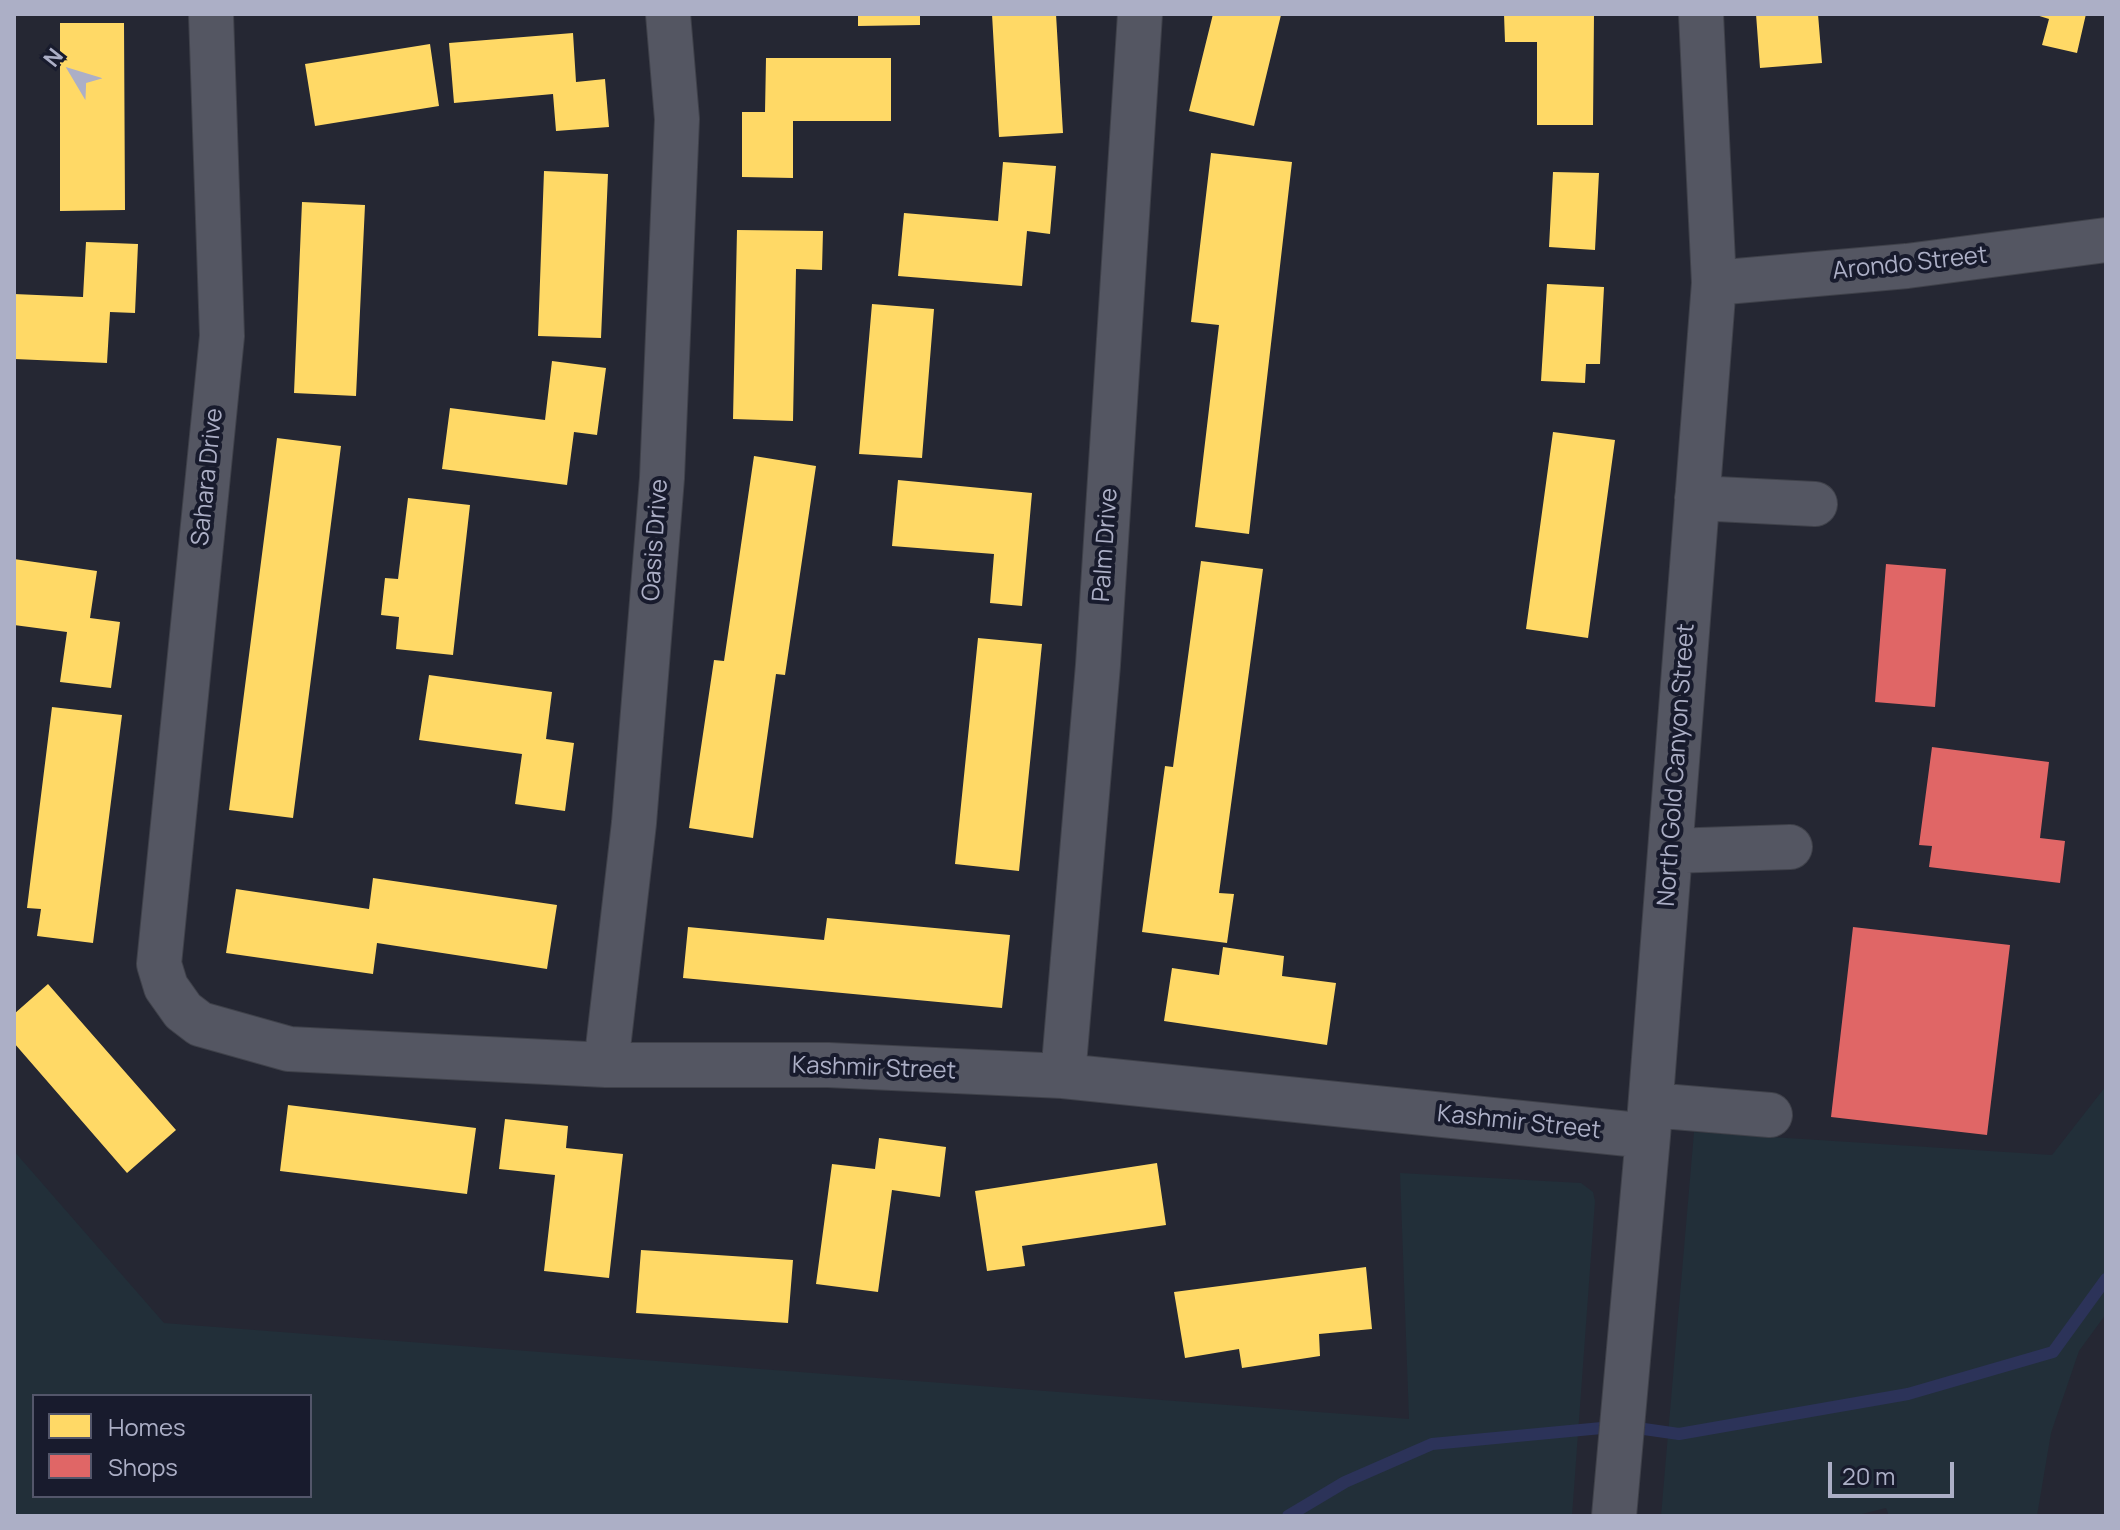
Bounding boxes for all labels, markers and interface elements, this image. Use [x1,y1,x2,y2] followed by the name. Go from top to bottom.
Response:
[32,32,112,112] north arrow
[36,42,70,73] text: N
[1831,242,1989,286] street label: Arondo Street
[186,407,230,547] street label: Sahara Drive
[637,478,675,602] street label: Oasis Drive
[1088,487,1124,603] street label: Palm Drive
[1653,622,1701,908] street label: North Gold Canyon Street
[791,1052,957,1086] street label: Kashmir Street
[1436,1100,1602,1146] street label: Kashmir Street
[32,1394,312,1498] legend
[108,1410,186,1443] text: Homes
[1832,1446,1958,1496] scale bar
[108,1450,178,1483] text: Shops
[1842,1459,1895,1492] text: 20 m

